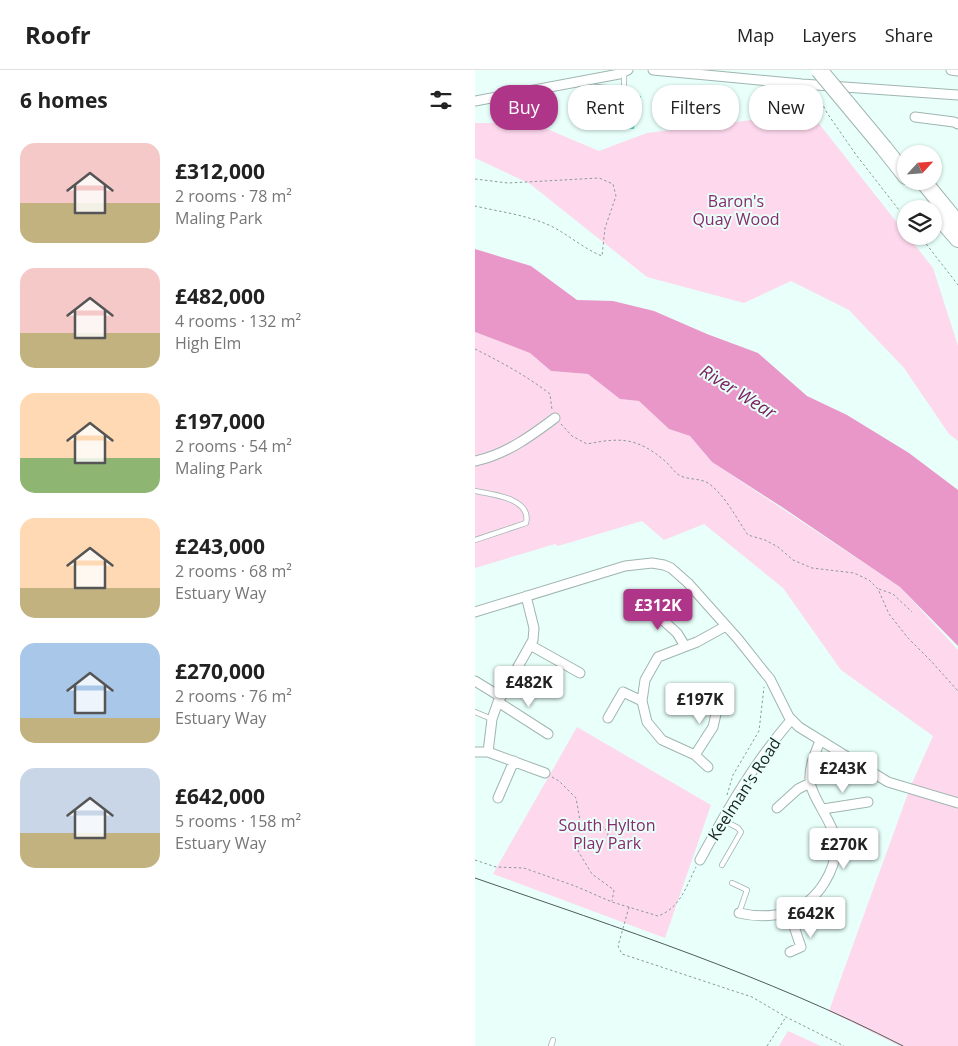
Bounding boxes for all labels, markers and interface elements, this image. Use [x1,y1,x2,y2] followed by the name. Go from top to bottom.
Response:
[25,18,91,51] text: Roofr
[737,23,774,47] text: Map
[802,23,857,47] text: Layers
[885,23,933,47] text: Share
[490,85,558,130] chip: Buy
[568,85,642,130] chip: Rent
[652,85,739,130] chip: Filters
[749,85,823,130] chip: New
[20,86,108,114] text: 6 homes
[427,86,455,114] icon: filters
[897,145,943,190] north arrow
[897,145,942,245] map controls
[175,157,265,185] text: £312,000
[60,163,120,223] icon: home
[175,185,292,207] text: 2 rooms · 78 m²
[692,190,780,230] park label: Baron's Quay Wood
[897,200,942,245] button: layers
[175,207,262,229] text: Maling Park
[175,282,265,310] text: £482,000
[60,288,120,348] icon: home
[175,310,301,332] text: 4 rooms · 132 m²
[175,332,241,354] text: High Elm
[696,358,782,424] water label: River Wear
[175,407,265,435] text: £197,000
[60,413,120,473] icon: home
[175,435,292,457] text: 2 rooms · 54 m²
[175,457,262,479] text: Maling Park
[175,532,265,560] text: £243,000
[60,538,120,598] icon: home
[175,560,292,582] text: 2 rooms · 68 m²
[175,582,266,604] text: Estuary Way
[623,588,693,631] pin: £312K
[634,594,682,616] text: £312K
[175,657,265,685] text: £270,000
[60,663,120,723] icon: home
[494,666,564,708] pin: £482K
[505,671,553,693] text: £482K
[665,682,735,725] pin: £197K
[175,685,292,707] text: 2 rooms · 76 m²
[676,688,724,710] text: £197K
[175,707,266,729] text: Estuary Way
[702,733,786,845] street label: Keelman's Road
[808,752,878,794] pin: £243K
[819,757,867,779] text: £243K
[175,782,265,810] text: £642,000
[60,788,120,848] icon: home
[175,810,301,832] text: 5 rooms · 158 m²
[559,814,655,854] park label: South Hylton Play Park
[809,828,879,870] pin: £270K
[175,832,266,854] text: Estuary Way
[820,833,868,855] text: £270K
[776,896,846,939] pin: £642K
[787,902,835,924] text: £642K

